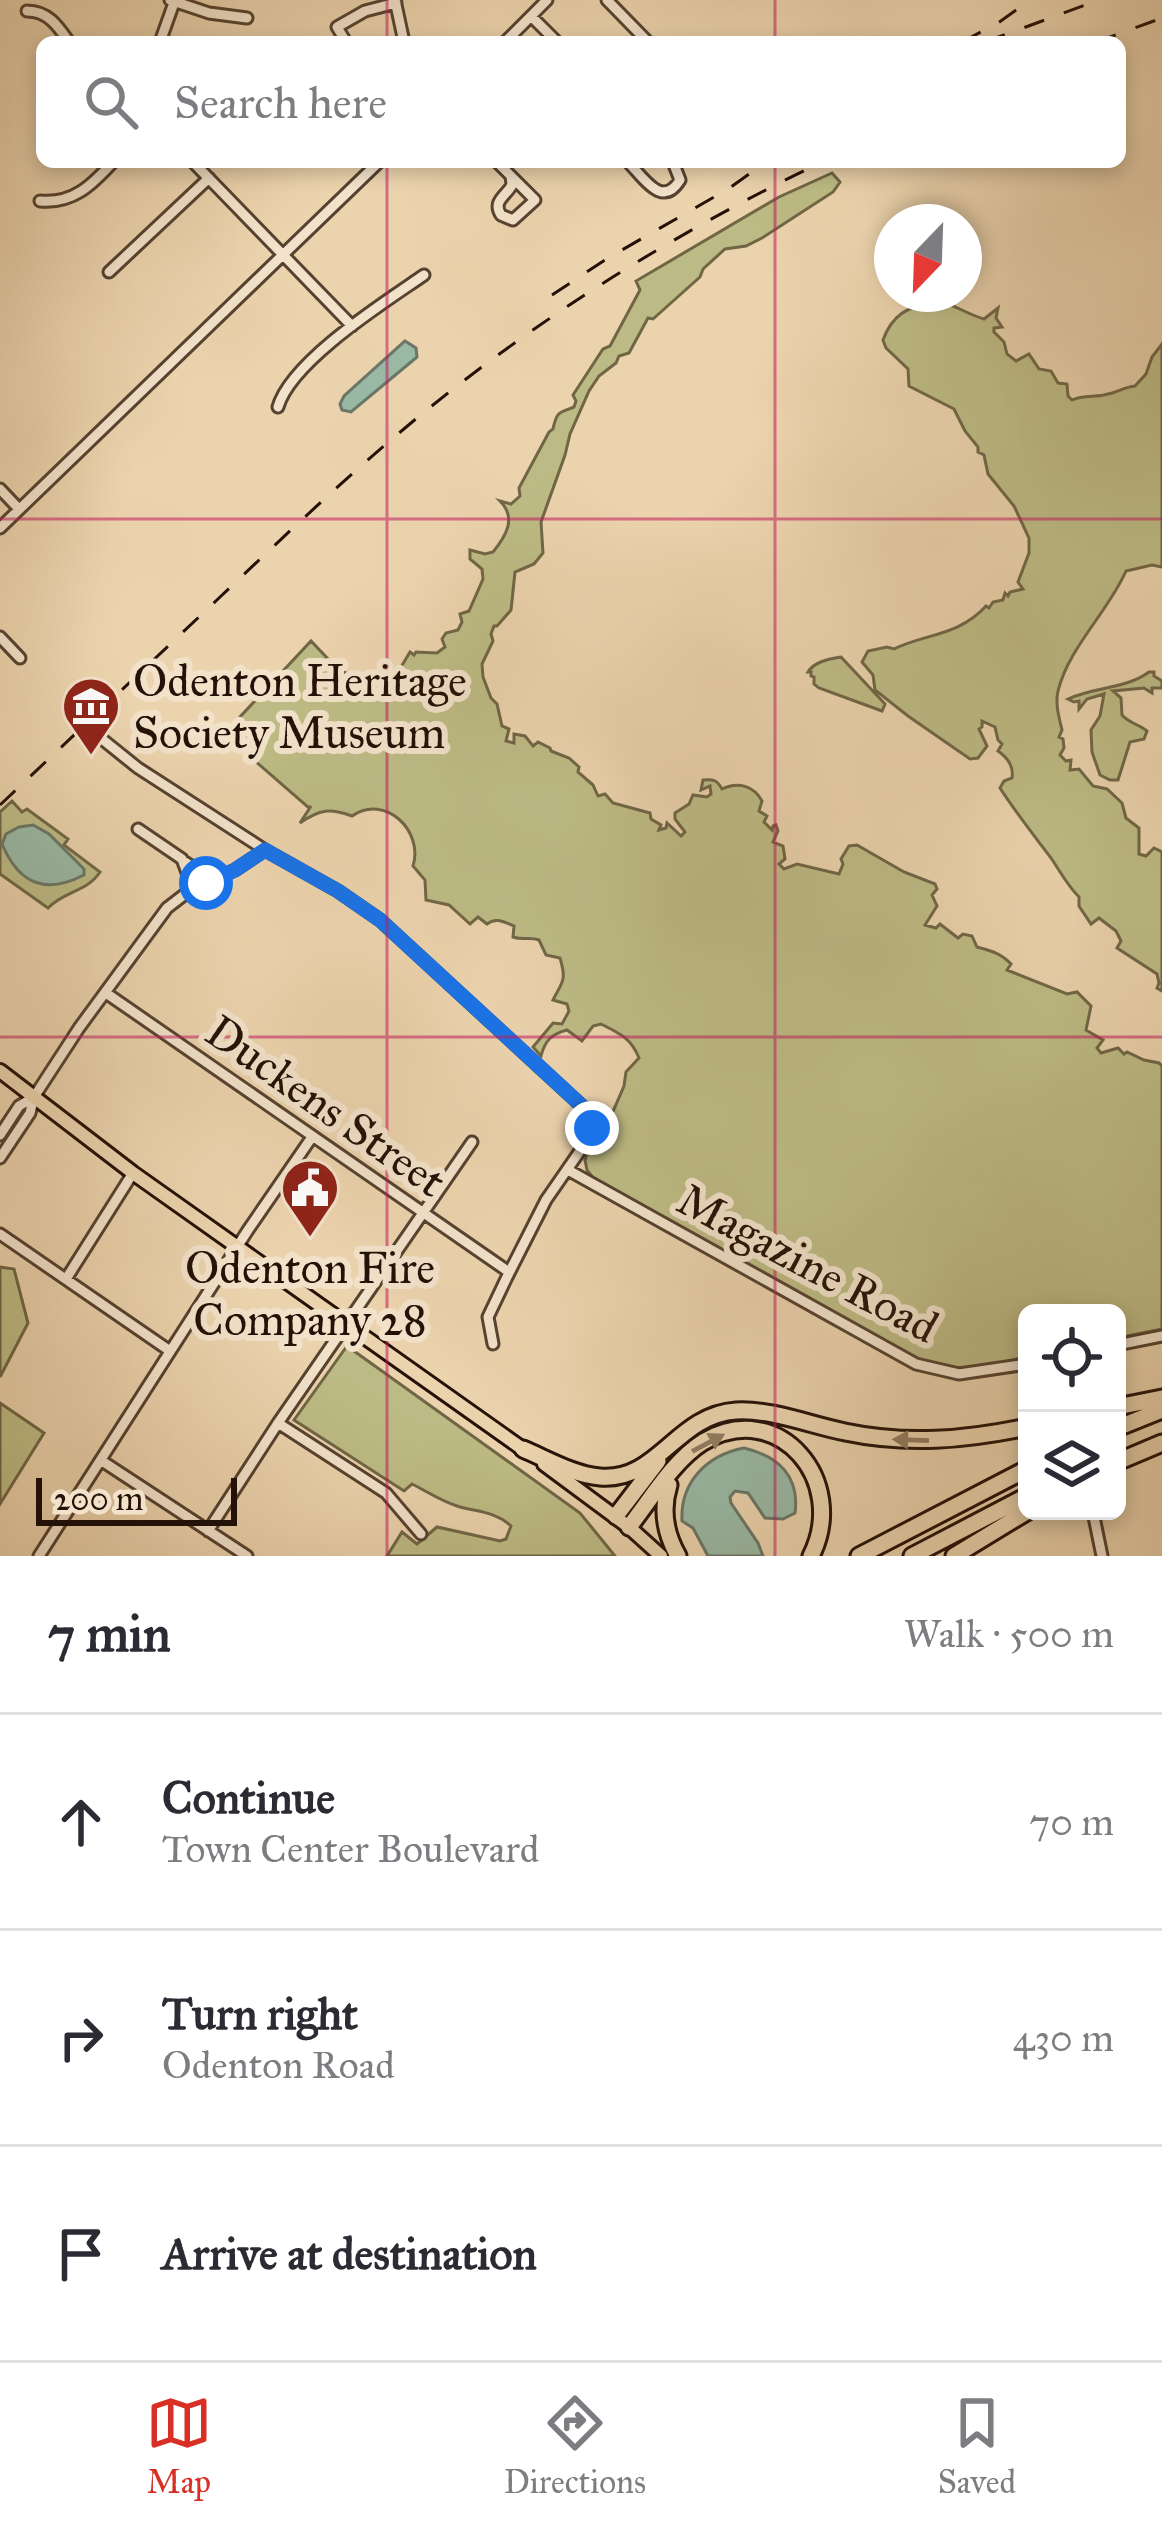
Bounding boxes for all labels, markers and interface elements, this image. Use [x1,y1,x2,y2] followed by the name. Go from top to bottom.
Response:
[36,36,1126,168] search box
[78,69,144,135] icon: search
[174,75,387,130] text: Search here
[874,204,982,312] north arrow
[133,653,467,760] place label: Odenton Heritage Society Museum
[60,675,122,757] museum icon: Odenton Heritage Society Museum
[179,856,233,910] route start
[196,1003,456,1209] street label: Duckens Street
[565,1101,619,1155] route end
[279,1157,341,1239] public building icon: Odenton Fire Company 28
[668,1171,948,1355] street label: Magazine Road
[185,1240,435,1347] place label: Odenton Fire Company 28
[1018,1304,1126,1520] map controls
[1018,1304,1126,1412] button: locate
[1018,1412,1126,1520] button: layers
[891,1430,929,1449] one-way arrow
[691,1433,726,1453] one-way arrow
[36,1472,237,1525] scale bar
[54,1479,144,1519] text: 200 m
[48,1603,171,1665] text: 7 min
[904,1610,1114,1658] text: Walk · 500 m
[162,1770,335,1825] text: Continue
[48,1789,114,1855] icon: ahead
[1029,1798,1114,1846] text: 70 m
[162,1825,539,1873] text: Town Center Boulevard
[162,1986,358,2041] text: Turn right
[48,2005,114,2071] icon: right
[1013,2014,1114,2062] text: 430 m
[162,2041,395,2089] text: Odenton Road
[48,2221,114,2287] icon: arrive
[162,2226,537,2281] text: Arrive at destination
[146,2390,212,2502] tab: Map
[504,2390,646,2502] tab: Directions
[938,2390,1016,2502] tab: Saved

